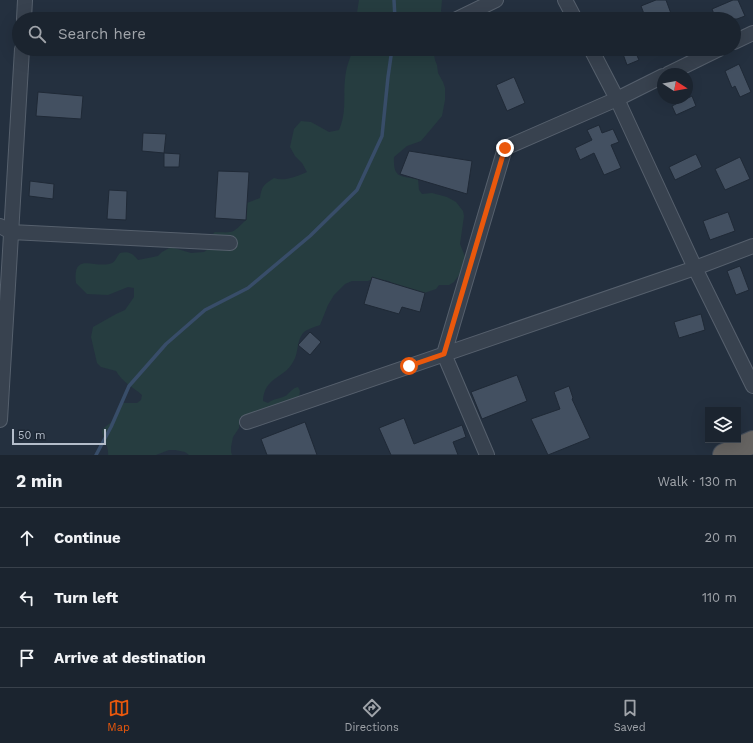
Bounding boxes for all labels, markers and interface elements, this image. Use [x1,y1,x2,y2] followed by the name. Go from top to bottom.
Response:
[12,12,741,56] search box
[26,23,48,45] icon: search
[58,25,146,43] text: Search here
[657,68,693,104] north arrow
[496,139,514,157] route end
[400,357,418,375] route start
[705,407,741,443] map controls
[705,407,741,443] button: layers
[12,427,106,446] scale bar
[18,429,45,442] text: 50 m
[16,471,62,491] text: 2 min
[658,474,737,489] text: Walk · 130 m
[16,527,38,549] icon: ahead
[54,529,121,547] text: Continue
[705,530,737,545] text: 20 m
[16,587,38,609] icon: left
[54,589,118,607] text: Turn left
[702,590,737,605] text: 110 m
[16,647,38,669] icon: arrive
[54,649,206,667] text: Arrive at destination
[107,697,130,734] tab: Map
[345,697,399,734] tab: Directions
[614,697,646,734] tab: Saved

